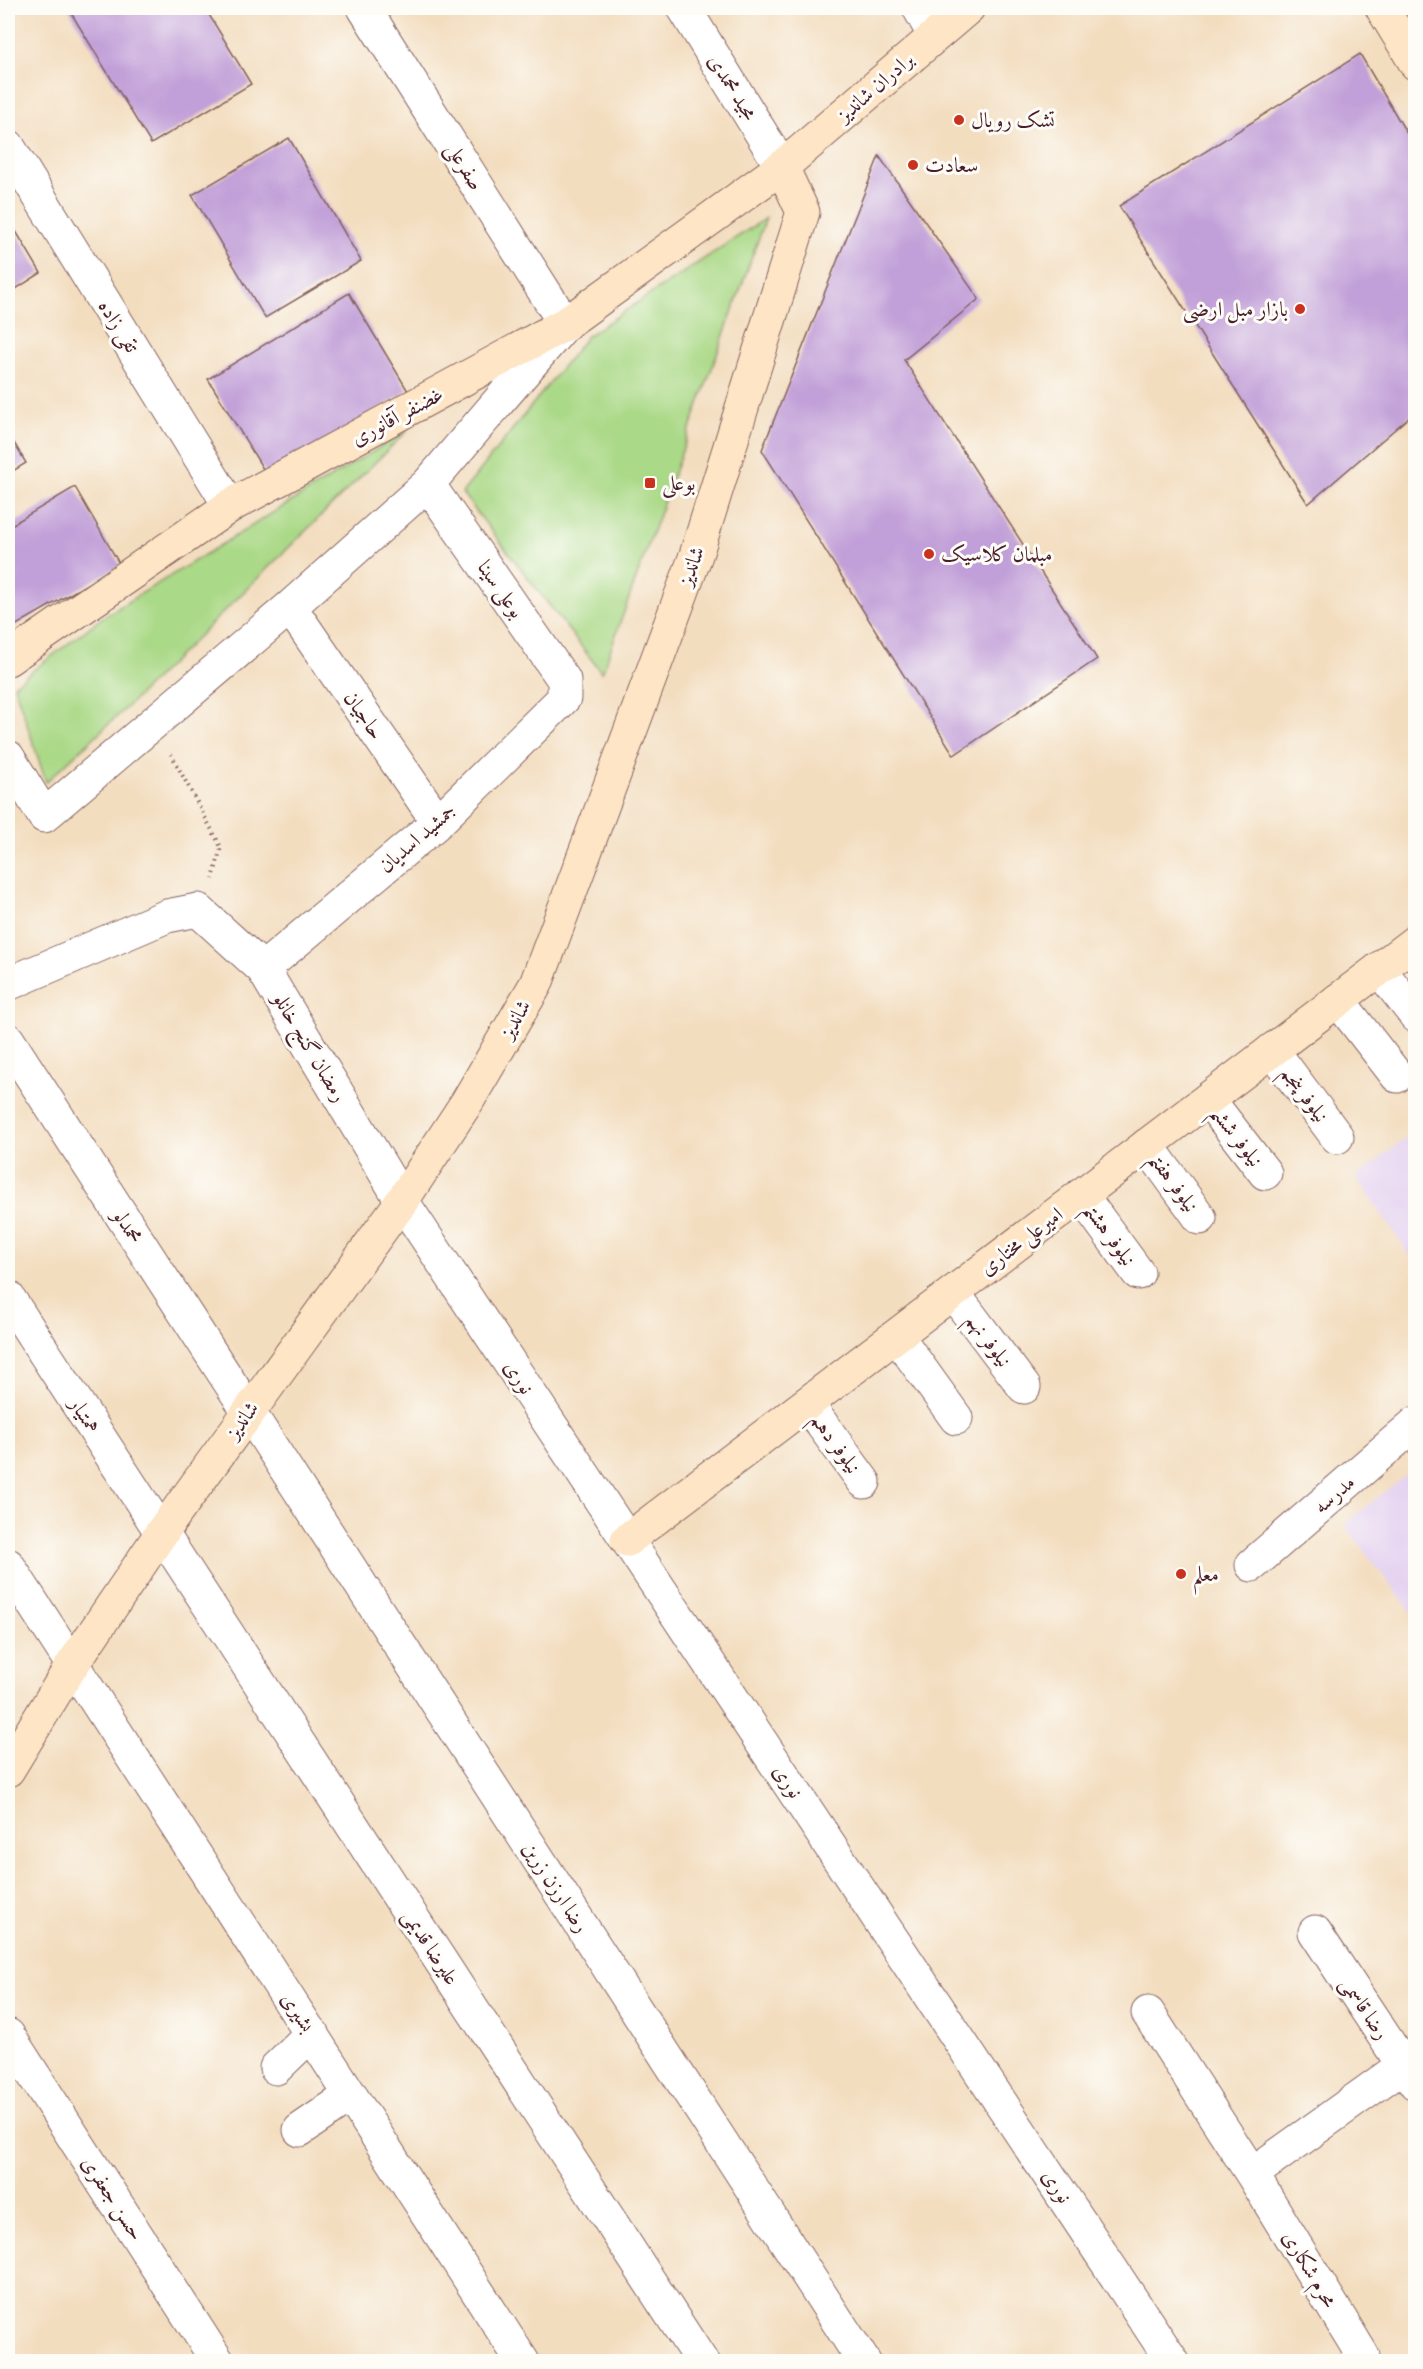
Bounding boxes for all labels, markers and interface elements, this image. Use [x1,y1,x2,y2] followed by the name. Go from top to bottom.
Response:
[830,46,920,130] street label: برادران شاندیز
[702,49,764,126] street label: مجید محمدی
[971,107,1055,134] place label: تشک رویال
[952,113,966,127] marker: تشک رویال
[438,137,490,197] street label: صفرعلی
[925,152,978,179] place label: سعادت
[906,158,920,172] marker: سعادت
[91,295,146,359] street label: تقی زاده
[1183,296,1288,324] place label: بازار مبل ارضی
[1293,302,1307,316] marker: بازار مبل ارضی
[346,381,448,452] street label: غضنفر آقانوری
[662,470,695,499] place label: بوعلی
[643,476,657,490] marker: بوعلی
[941,541,1052,568] place label: مبلمان کلاسیک
[671,543,711,592] street label: شاندیز
[922,547,936,561] marker: مبلمان کلاسیک
[469,555,530,625] street label: بوعلی سینا
[337,686,390,745] street label: حاجیان
[373,797,462,879] street label: جمشید اسدیان
[261,986,353,1110] street label: رمضان گنج خانلو
[493,995,537,1045] street label: شاندیز
[1270,1060,1335,1132] street label: نیلوفر پنجم
[1199,1100,1269,1177] street label: نیلوفر ششم
[1137,1147,1205,1222] street label: نیلوفر هفتم
[1072,1197,1142,1276] street label: نیلوفر هشتم
[974,1201,1070,1283] street label: امیرعلی مختاری
[105,1202,149,1249] street label: محمدلو
[955,1308,1018,1376] street label: نیلوفر نهم
[497,1355,540,1400] street label: نوری
[62,1391,106,1438] street label: همتیار
[218,1396,265,1446] street label: شاندیز
[800,1407,867,1483] street label: نیلوفر دهم
[1308,1469,1361,1520] street label: مدرسه
[1193,1561,1219,1595] place label: معلم
[1174,1567,1188,1581] marker: معلم
[766,1759,809,1804] street label: نوری
[516,1837,595,1938] street label: رضا ارزن زرین
[396,1904,465,1990] street label: علیرضا قدیمی
[1334,1972,1395,2045] street label: رضا قاسمی
[275,1987,321,2038] street label: بشیری
[75,2151,150,2246] street label: حسن جعفری
[1035,2164,1078,2209] street label: نوری
[1273,2226,1343,2315] street label: محرم شکاری

